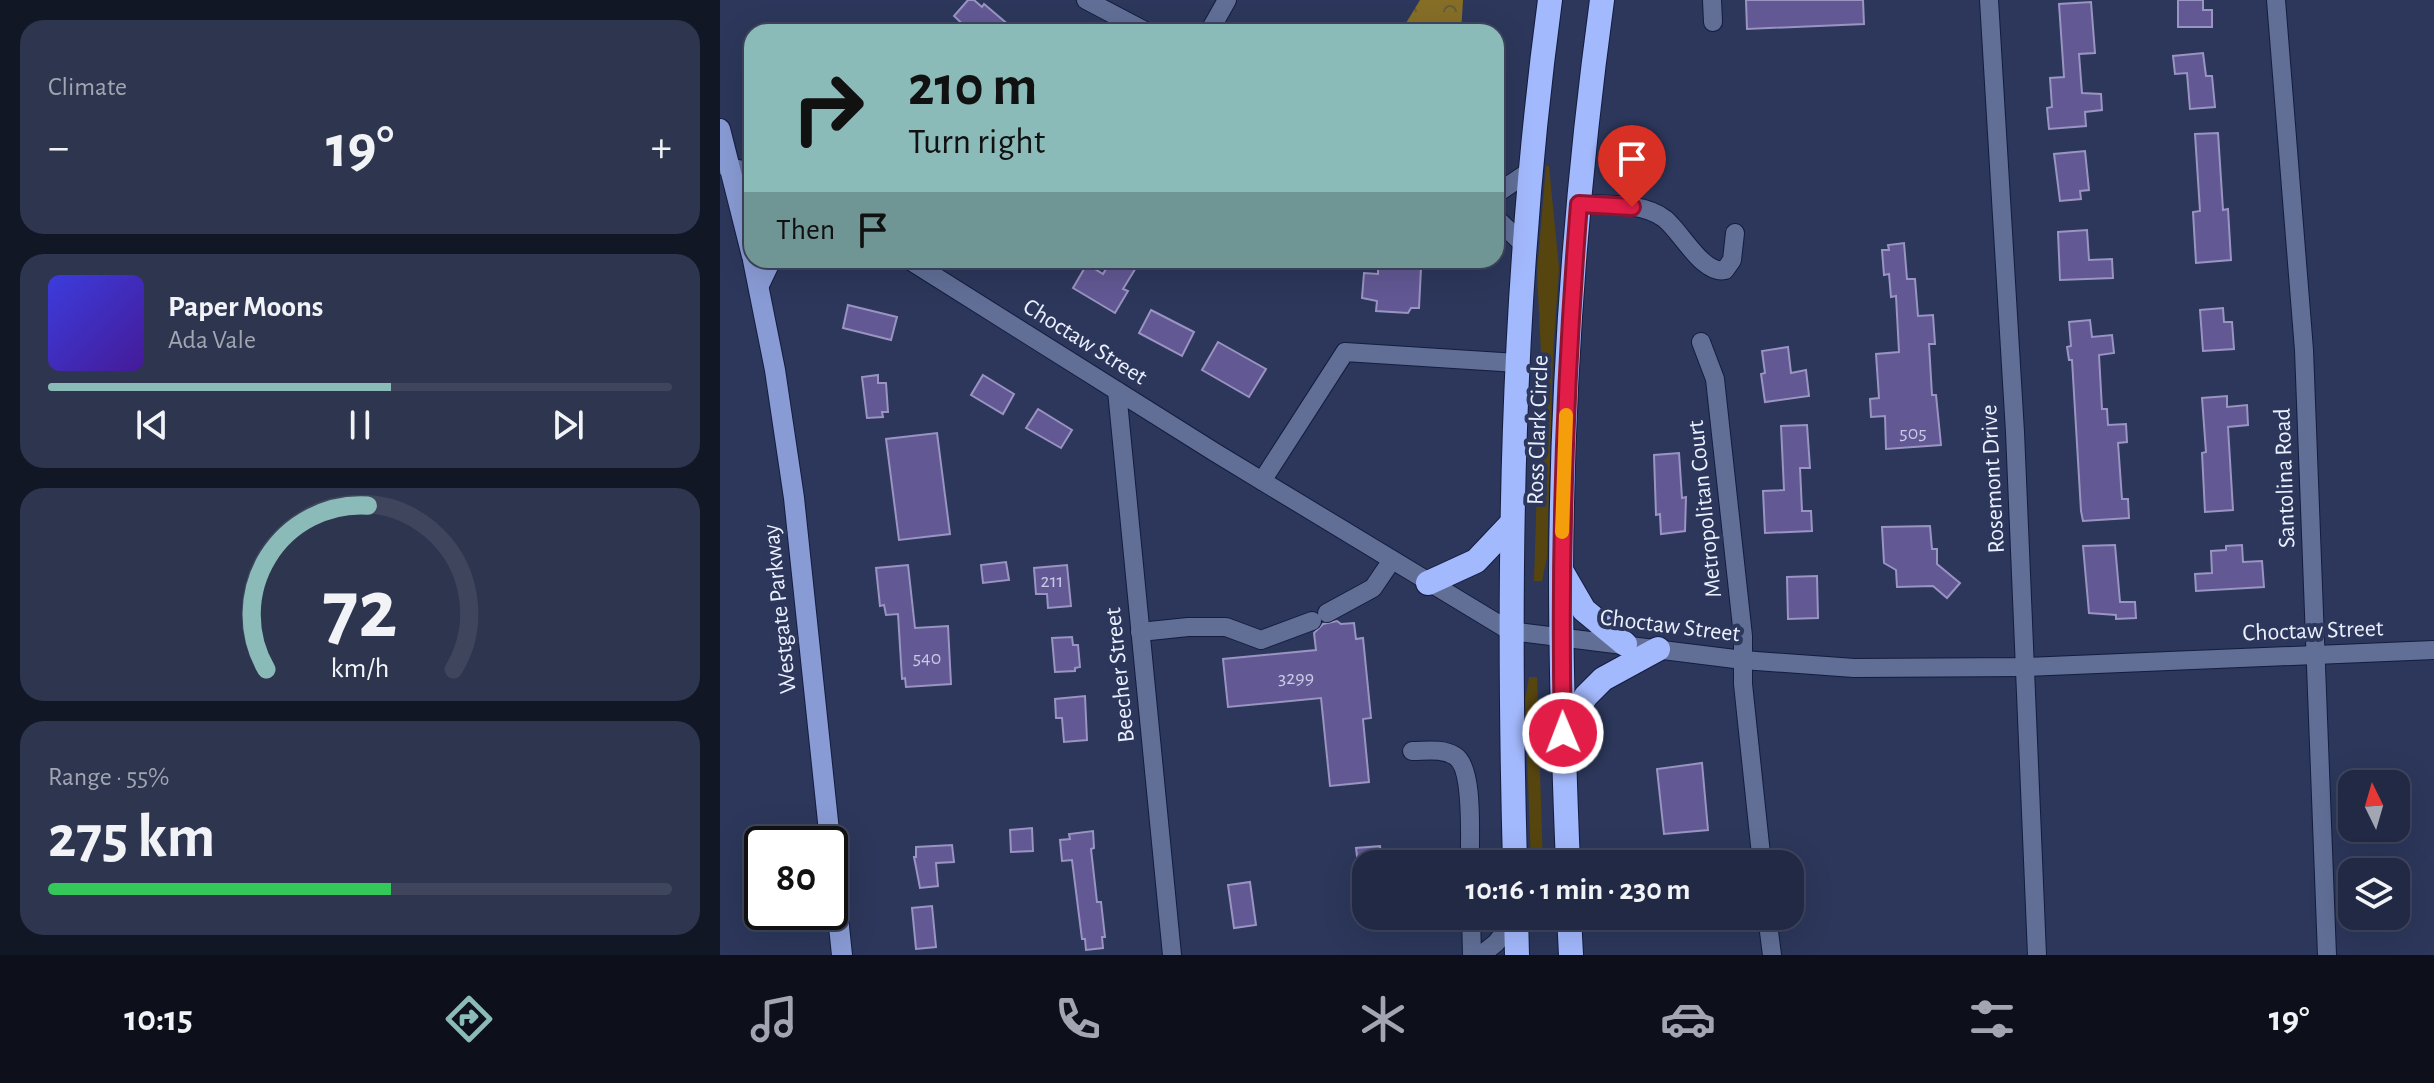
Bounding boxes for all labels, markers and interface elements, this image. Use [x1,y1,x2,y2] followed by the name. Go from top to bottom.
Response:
[776,56,880,160] icon: right
[908,59,1037,115] text: 210 m
[48,74,127,100] text: Climate
[326,118,394,178] text: 19°
[908,124,1045,160] text: Turn right
[1598,125,1666,207] pin
[48,126,69,170] text: −
[651,126,672,170] text: +
[1610,137,1654,181] icon: arrive
[851,208,895,252] icon: arrive
[776,215,835,245] text: Then
[168,292,323,322] text: Paper Moons
[1019,294,1151,390] street label: Choctaw Street
[168,327,256,353] text: Ada Vale
[1523,355,1553,505] street label: Ross Clark Circle
[130,403,174,447] icon: previous
[338,403,382,447] icon: pause
[546,403,590,447] icon: next
[1977,404,2009,554] street label: Rosemont Drive
[2271,408,2299,548] street label: Santolina Road
[1684,419,1726,599] street label: Metropolitan Court
[1899,423,1927,443] house number: 505
[759,523,801,695] street label: Westgate Parkway
[322,569,398,653] text: 72
[1041,571,1063,591] house number: 211
[1599,605,1742,647] street label: Choctaw Street
[1101,606,1139,744] street label: Beecher Street
[2242,617,2384,645] street label: Choctaw Street
[913,648,941,668] house number: 540
[331,655,389,684] text: km/h
[1278,668,1314,688] house number: 3299
[1521,691,1605,775] position arrow
[48,764,169,790] text: Range · 55%
[2338,770,2410,842] north arrow
[2338,770,2410,930] map controls
[48,808,215,868] text: 275 km
[744,826,848,930] speed limit sign: 80
[2338,858,2410,930] button: layers
[1465,875,1691,905] text: 10:16 · 1 min · 230 m
[441,991,497,1047] icon: directions
[746,991,802,1047] icon: music
[1050,991,1106,1047] icon: phone
[1355,991,1411,1047] icon: climate
[1660,991,1716,1047] icon: car
[1964,991,2020,1047] icon: filters
[124,1001,193,1037] text: 10:15
[2269,1001,2310,1037] text: 19°

